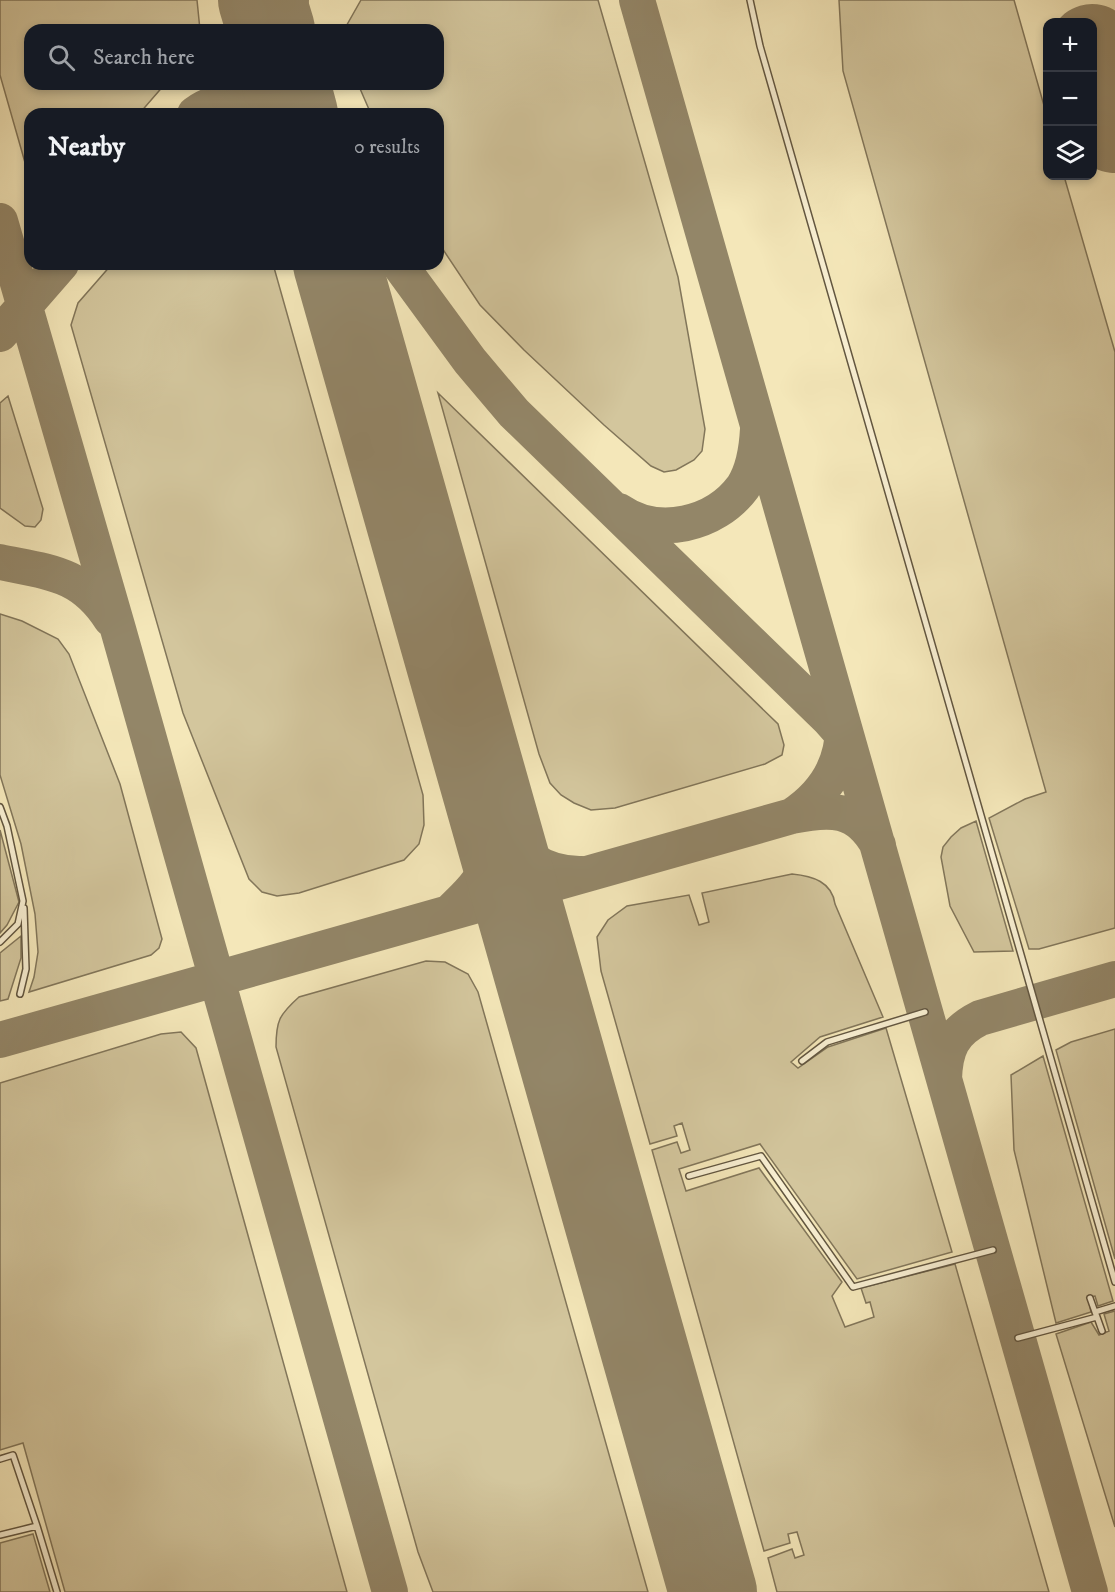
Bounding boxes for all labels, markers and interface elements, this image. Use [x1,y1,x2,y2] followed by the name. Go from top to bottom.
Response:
[1043,18,1097,180] map controls
[1043,18,1097,72] button: +
[24,24,444,90] search box
[45,41,78,74] icon: search
[93,44,195,71] text: Search here
[1043,72,1097,126] button: −
[1043,126,1097,180] button: layers
[48,131,125,164] text: Nearby
[354,135,420,160] text: 0 results

